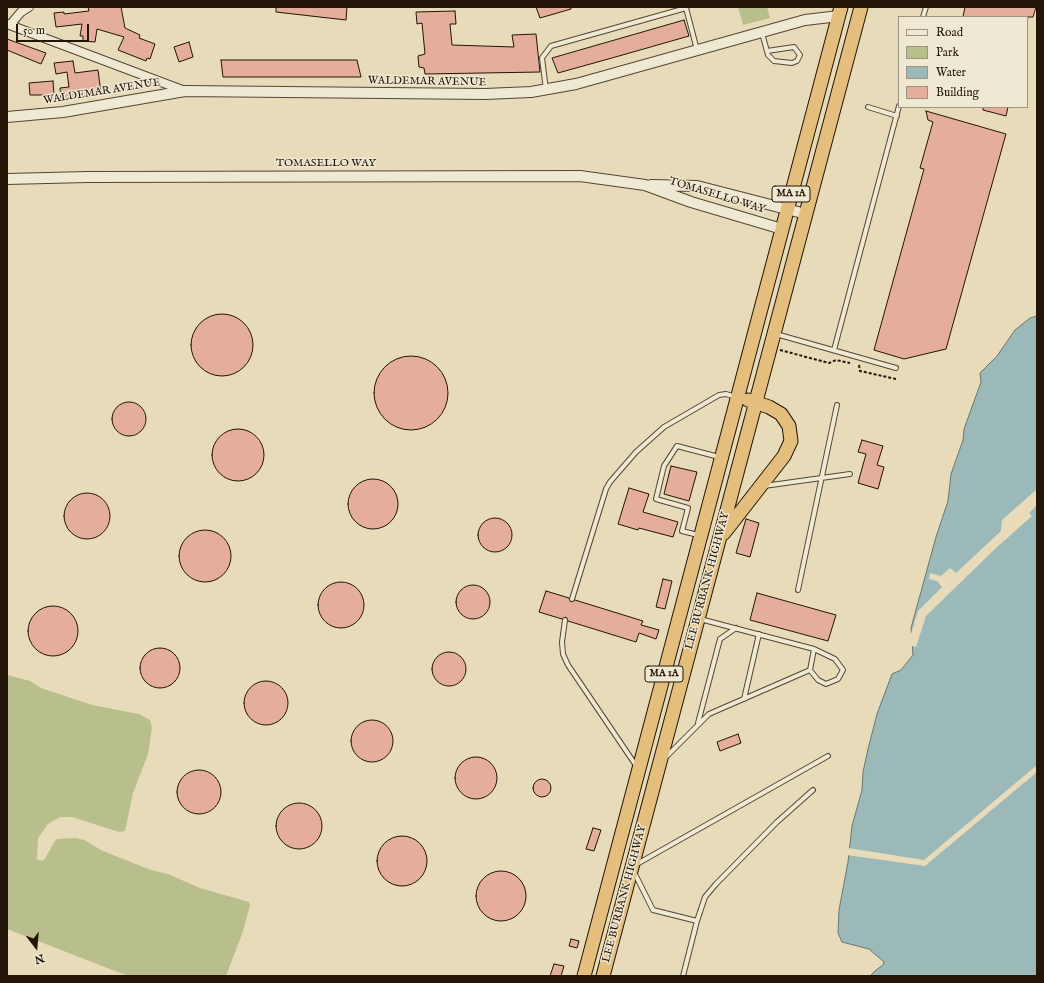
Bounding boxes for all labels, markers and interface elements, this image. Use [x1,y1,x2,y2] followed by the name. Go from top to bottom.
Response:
[18,16,91,42] scale bar
[898,16,1028,108] legend
[23,23,45,38] text: 50 m
[936,25,963,40] text: Road
[936,45,959,60] text: Park
[936,65,966,80] text: Water
[368,74,486,90] street label: WALDEMAR AVENUE
[43,76,161,108] street label: WALDEMAR AVENUE
[936,85,979,100] text: Building
[276,157,376,171] street label: TOMASELLO WAY
[667,175,767,217] street label: TOMASELLO WAY
[772,186,810,202] road number: MA 1A
[683,511,733,651] street label: LEE BURBANK HIGHWAY
[645,666,683,682] road number: MA 1A
[600,824,650,964] street label: LEE BURBANK HIGHWAY
[16,927,56,967] north arrow
[33,950,46,967] text: N

